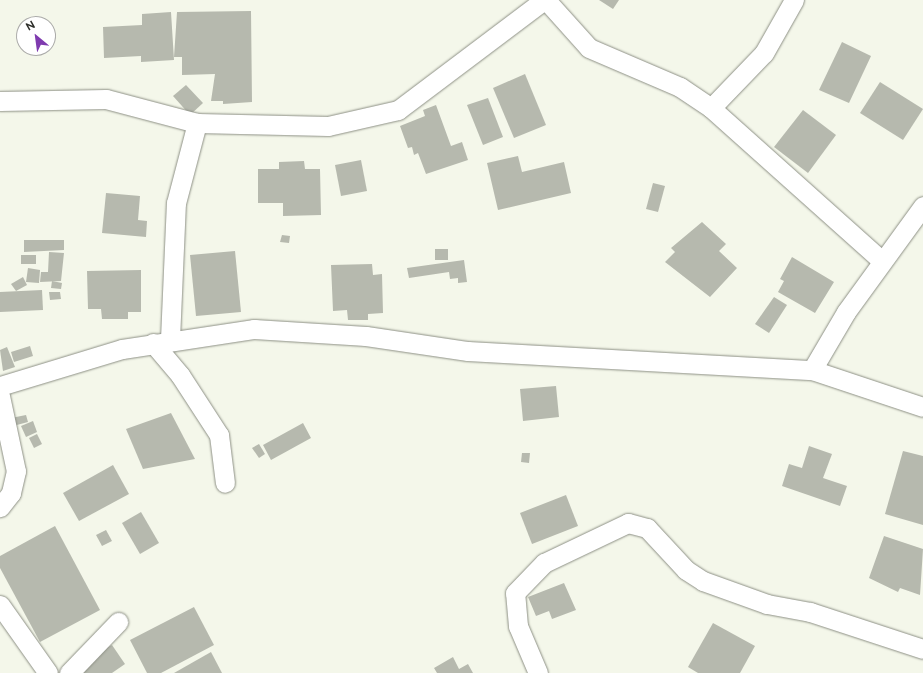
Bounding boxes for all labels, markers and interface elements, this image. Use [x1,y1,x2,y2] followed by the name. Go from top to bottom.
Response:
[16,16,56,56] north arrow
[24,18,37,34] text: N

